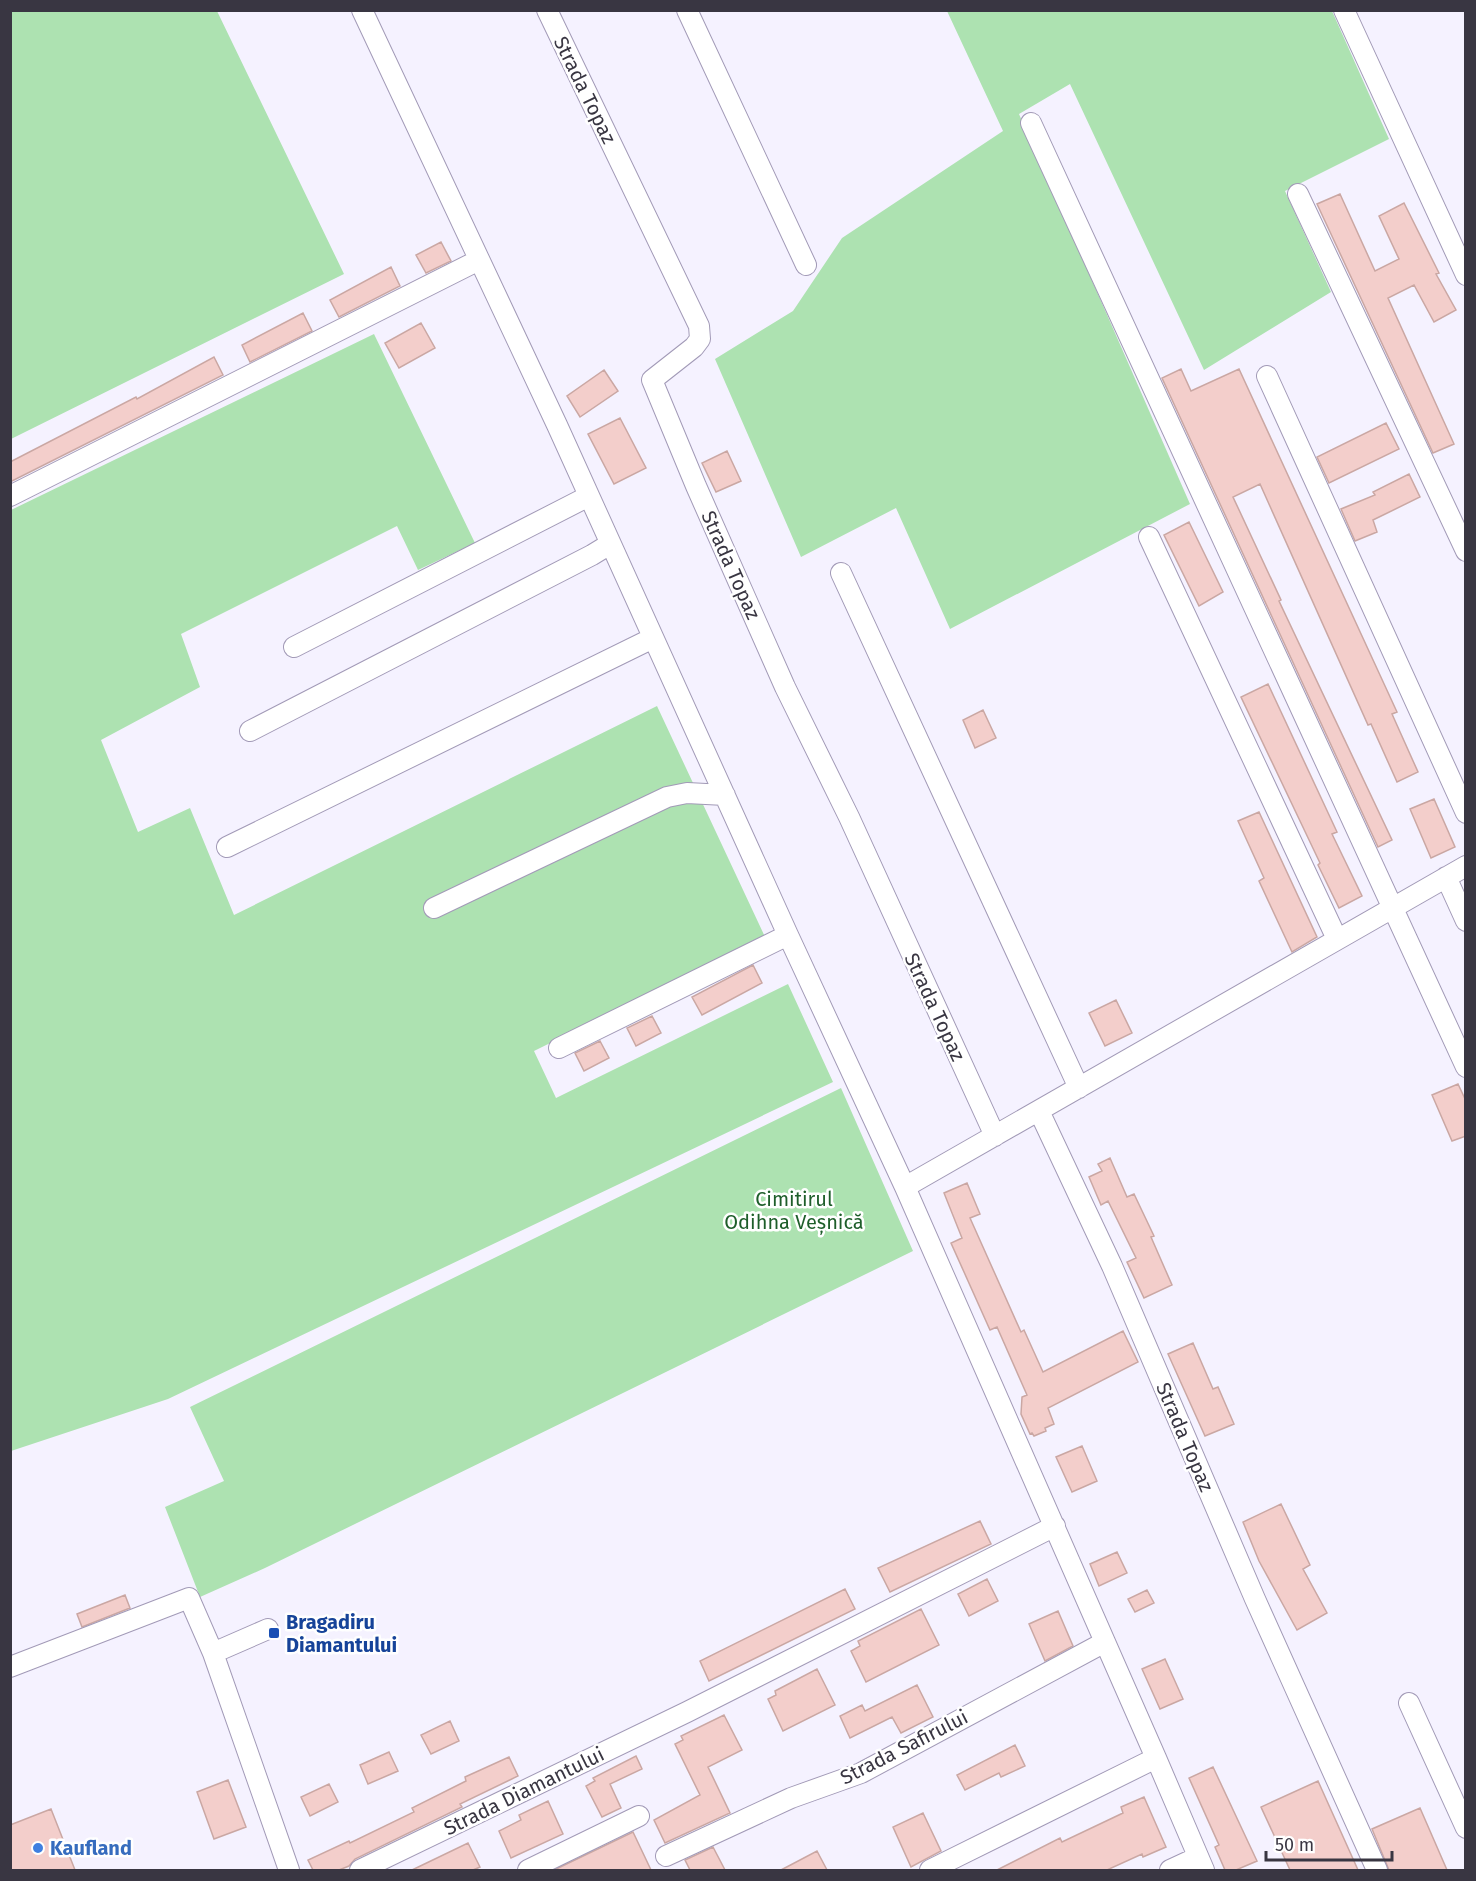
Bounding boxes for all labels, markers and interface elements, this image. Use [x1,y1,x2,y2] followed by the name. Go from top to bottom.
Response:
[549,32,621,148] street label: Strada Topaz
[696,507,766,623] street label: Strada Topaz
[900,949,971,1065] street label: Strada Topaz
[724,1187,864,1235] park label: Cimitirul Odihna Veșnică
[1151,1379,1219,1495] street label: Strada Topaz
[286,1610,397,1657] place label: Bragadiru Diamantului
[267,1626,281,1640] marker: Bragadiru Diamantului
[836,1705,972,1789] street label: Strada Safirului
[440,1742,608,1840] street label: Strada Diamantului
[1266,1824,1392,1862] scale bar
[1275,1834,1314,1856] text: 50 m
[50,1836,132,1860] place label: Kaufland
[31,1841,45,1855] marker: Kaufland

